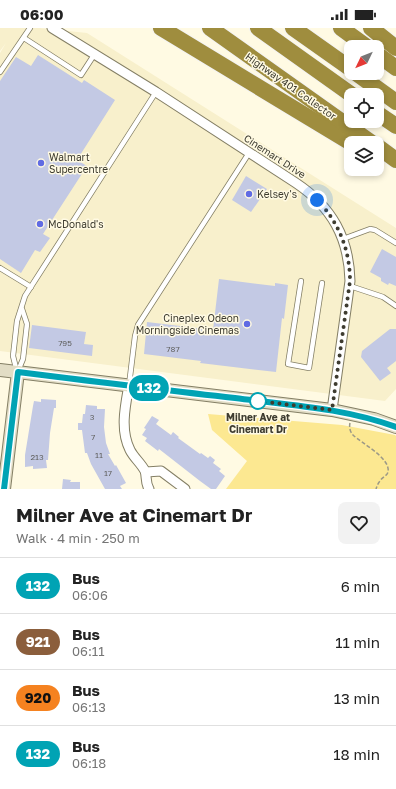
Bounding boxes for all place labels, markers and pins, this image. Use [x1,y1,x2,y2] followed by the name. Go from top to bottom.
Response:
[49,151,108,175] place label: Walmart Supercentre
[36,158,46,168] marker: Walmart Supercentre
[257,188,297,200] place label: Kelsey's
[244,189,254,199] marker: Kelsey's
[48,218,104,230] place label: McDonald's
[35,219,45,229] marker: McDonald's
[136,312,239,336] place label: Cineplex Odeon Morningside Cinemas
[242,319,252,329] marker: Cineplex Odeon Morningside Cinemas
[249,392,267,410] marker: Milner Ave at Cinemart Dr
[226,411,290,435] place label: Milner Ave at Cinemart Dr

